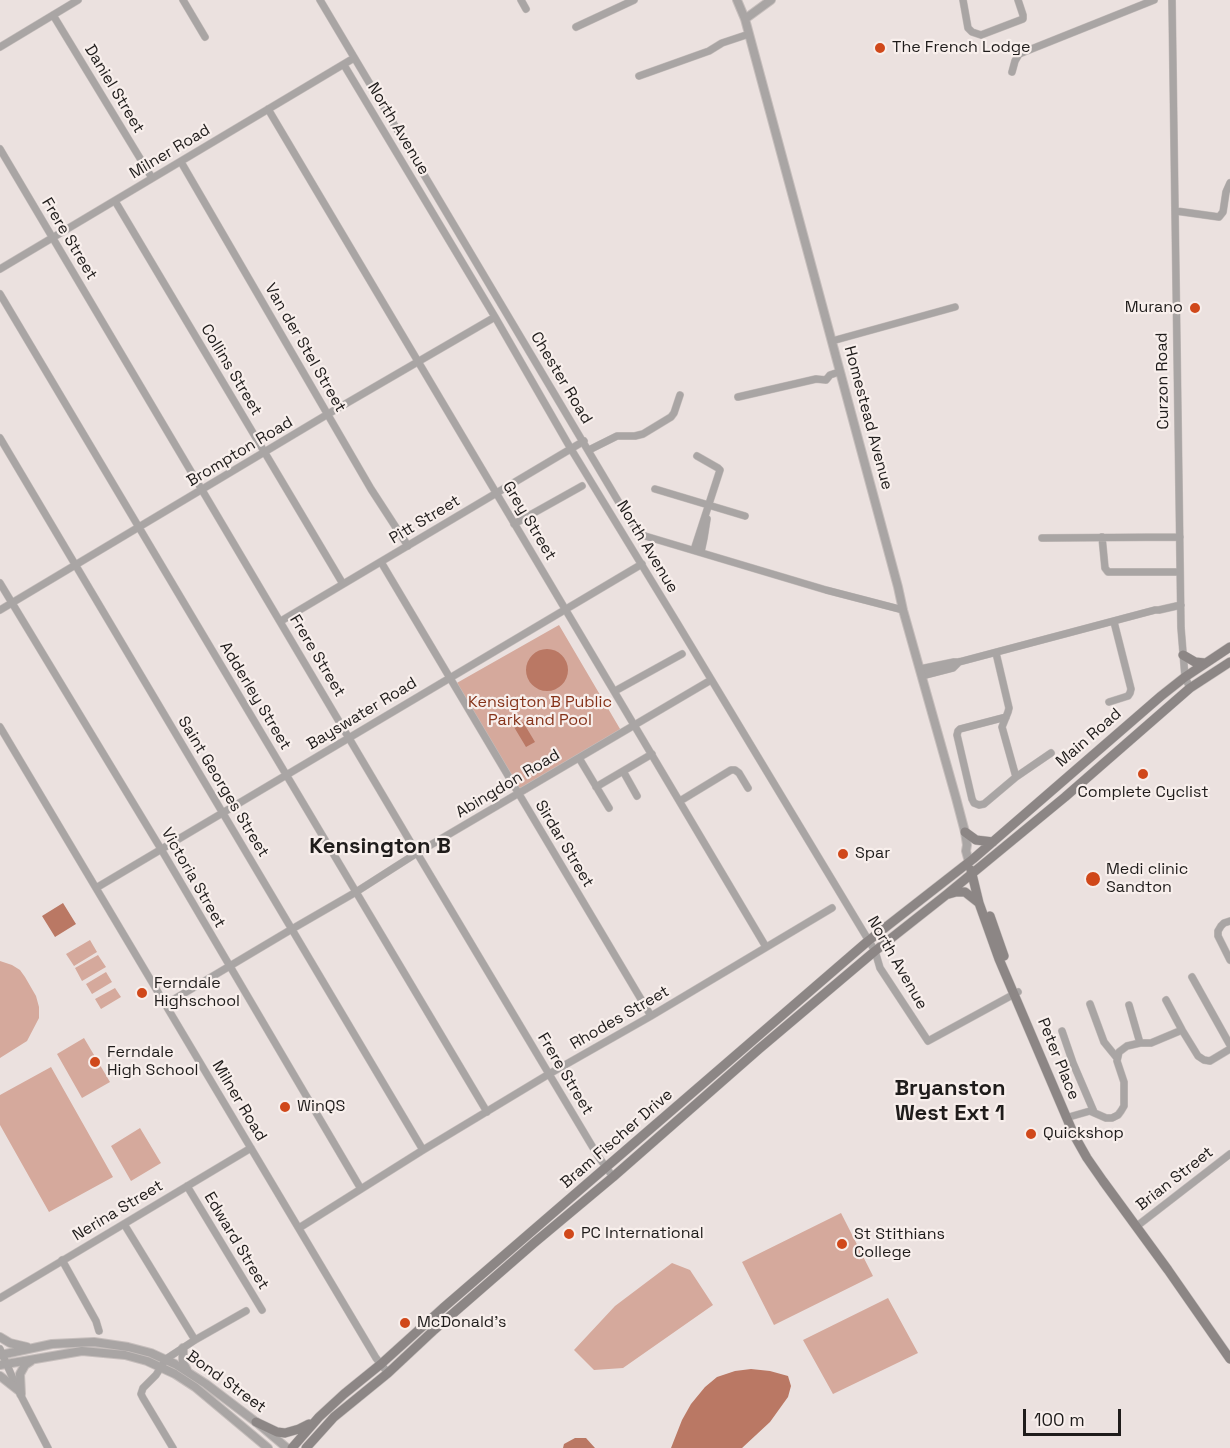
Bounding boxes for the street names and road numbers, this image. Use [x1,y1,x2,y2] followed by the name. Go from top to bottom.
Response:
[80,41,148,137] street label: Daniel Street
[363,79,433,179] street label: North Avenue
[126,120,214,184] street label: Milner Road
[37,195,101,283] street label: Frere Street
[260,280,350,416] street label: Van der Stel Street
[196,321,266,419] street label: Collins Street
[526,329,596,427] street label: Chester Road
[1153,332,1173,430] street label: Curzon Road
[840,344,896,492] street label: Homestead Avenue
[184,413,296,491] street label: Brompton Road
[498,478,560,564] street label: Grey Street
[386,491,464,549] street label: Pitt Street
[612,497,682,597] street label: North Avenue
[285,612,349,700] street label: Frere Street
[215,639,295,753] street label: Adderley Street
[303,674,421,754] street label: Bayswater Road
[1052,704,1126,772] street label: Main Road
[173,713,273,861] street label: Saint Georges Street
[453,745,563,823] street label: Abingdon Road
[531,797,597,891] street label: Sirdar Street
[157,825,229,931] street label: Victoria Street
[863,913,931,1013] street label: North Avenue
[567,982,673,1054] street label: Rhodes Street
[1033,1015,1083,1103] street label: Peter Place
[533,1030,597,1118] street label: Frere Street
[207,1057,271,1145] street label: Milner Road
[557,1085,677,1193] street label: Bram Fischer Drive
[1133,1143,1217,1215] street label: Brian Street
[69,1176,167,1246] street label: Nerina Street
[199,1189,273,1293] street label: Edward Street
[182,1347,270,1417] street label: Bond Street

